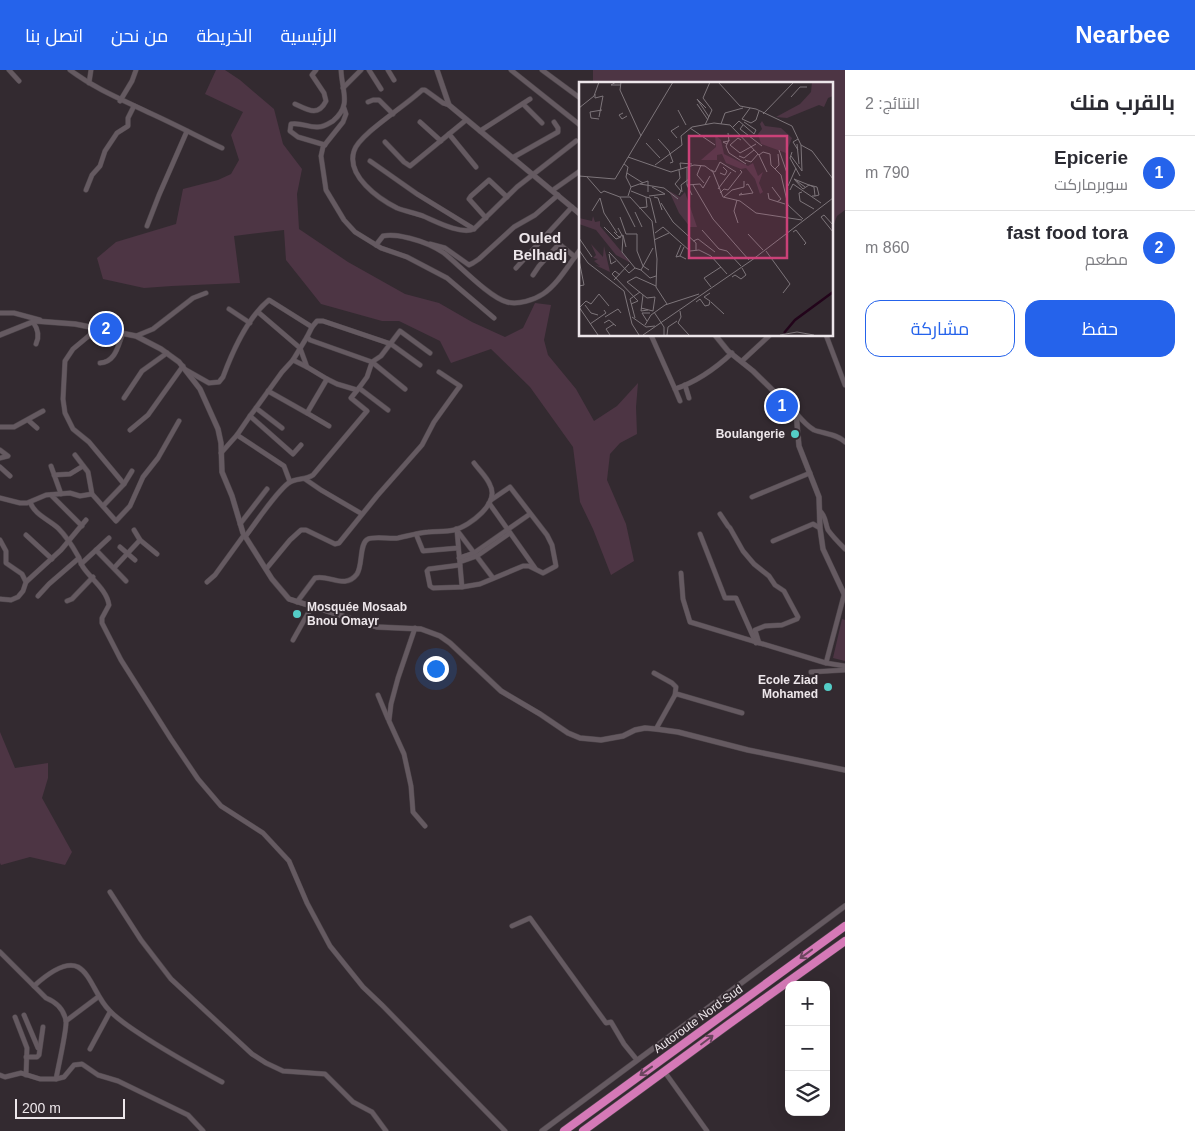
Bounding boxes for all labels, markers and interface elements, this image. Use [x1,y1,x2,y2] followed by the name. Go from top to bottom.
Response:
[1075,21,1170,48] text: Nearbee
[25,26,83,46] text: اتصل بنا
[111,26,168,46] text: من نحن
[196,26,253,46] text: الخريطة
[281,26,337,46] text: الرئيسية
[579,82,832,336] inset map
[1070,91,1175,114] text: بالقرب منك
[865,95,920,112] text: النتائج: 2
[1054,147,1128,168] text: Epicerie
[865,164,909,181] text: 790 m
[1155,164,1163,181] text: 1
[1054,176,1128,193] text: سوبرماركت
[1007,222,1128,243] text: fast food tora
[513,229,567,263] district label: Ouled Belhadj
[865,239,909,256] text: 860 m
[1155,239,1163,256] text: 2
[1085,251,1128,268] text: مطعم
[865,300,1015,357] button: مشاركة
[1025,300,1175,357] button: حفظ
[90,310,122,348] pin: 2
[766,387,798,425] pin: 1
[716,427,785,441] place label: Boulangerie
[789,428,801,440] marker: Boulangerie
[307,600,407,628] place label: Mosquée Mosaab Bnou Omayr
[291,608,303,620] marker: Mosquée Mosaab Bnou Omayr
[423,656,449,682] your location
[758,673,818,701] place label: Ecole Ziad Mohamed
[822,681,834,693] marker: Ecole Ziad Mohamed
[800,949,813,960] one-way arrow
[785,981,830,1116] map controls
[785,981,830,1026] button: +
[651,982,745,1056] street label: Autoroute Nord-Sud
[785,1026,830,1071] button: −
[700,1035,714,1045] one-way arrow
[639,1066,653,1076] one-way arrow
[785,1071,830,1116] button: layers
[15,1096,125,1119] scale bar
[22,1100,61,1116] text: 200 m

